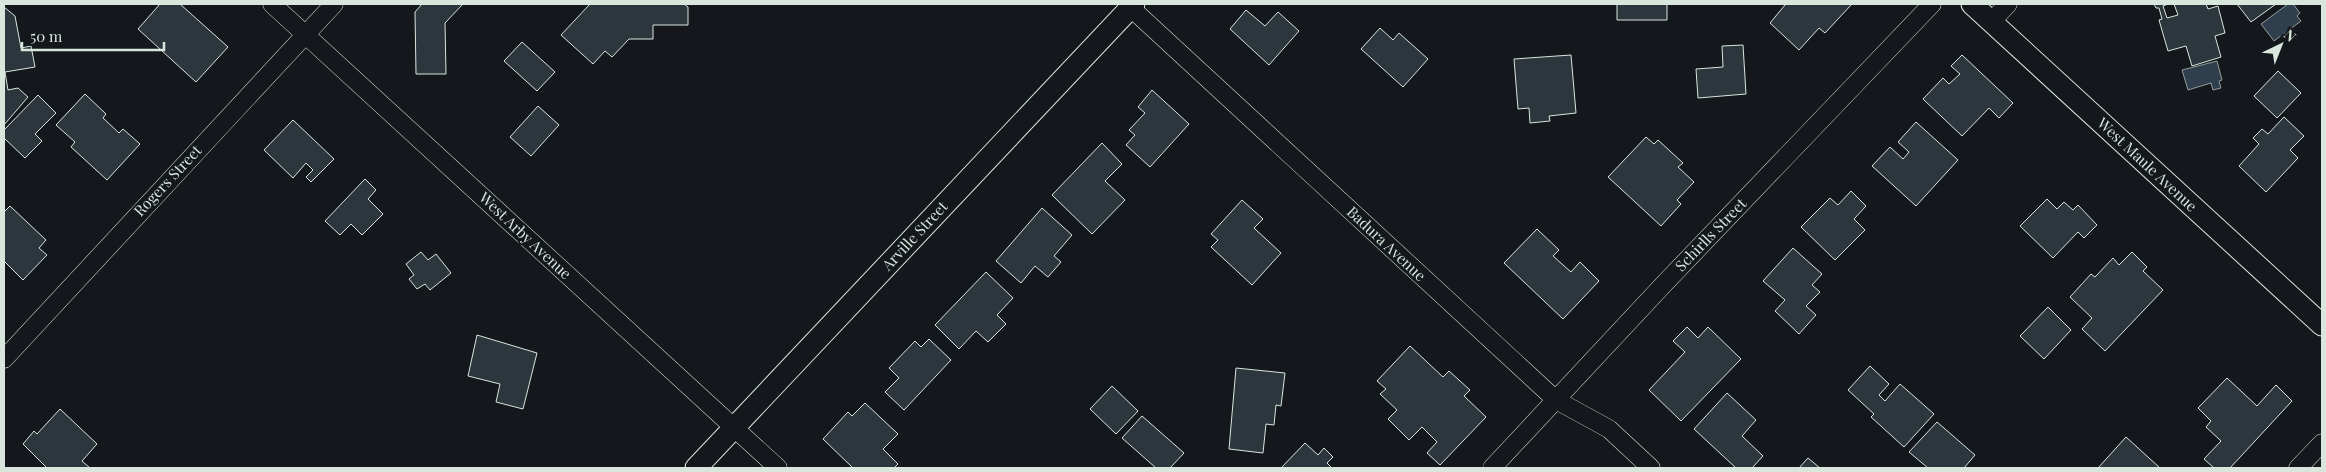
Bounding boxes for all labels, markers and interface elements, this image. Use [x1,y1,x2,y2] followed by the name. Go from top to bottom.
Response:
[22,20,165,52] scale bar
[2256,20,2306,70] north arrow
[2280,25,2300,46] text: N
[30,26,63,46] text: 50 m
[2093,112,2202,216] street label: West Maule Avenue
[129,140,206,220] street label: Rogers Street
[475,187,576,283] street label: West Arby Avenue
[1670,193,1751,275] street label: Schirlls Street
[876,196,952,275] street label: Arville Street
[1343,202,1430,285] street label: Badura Avenue

